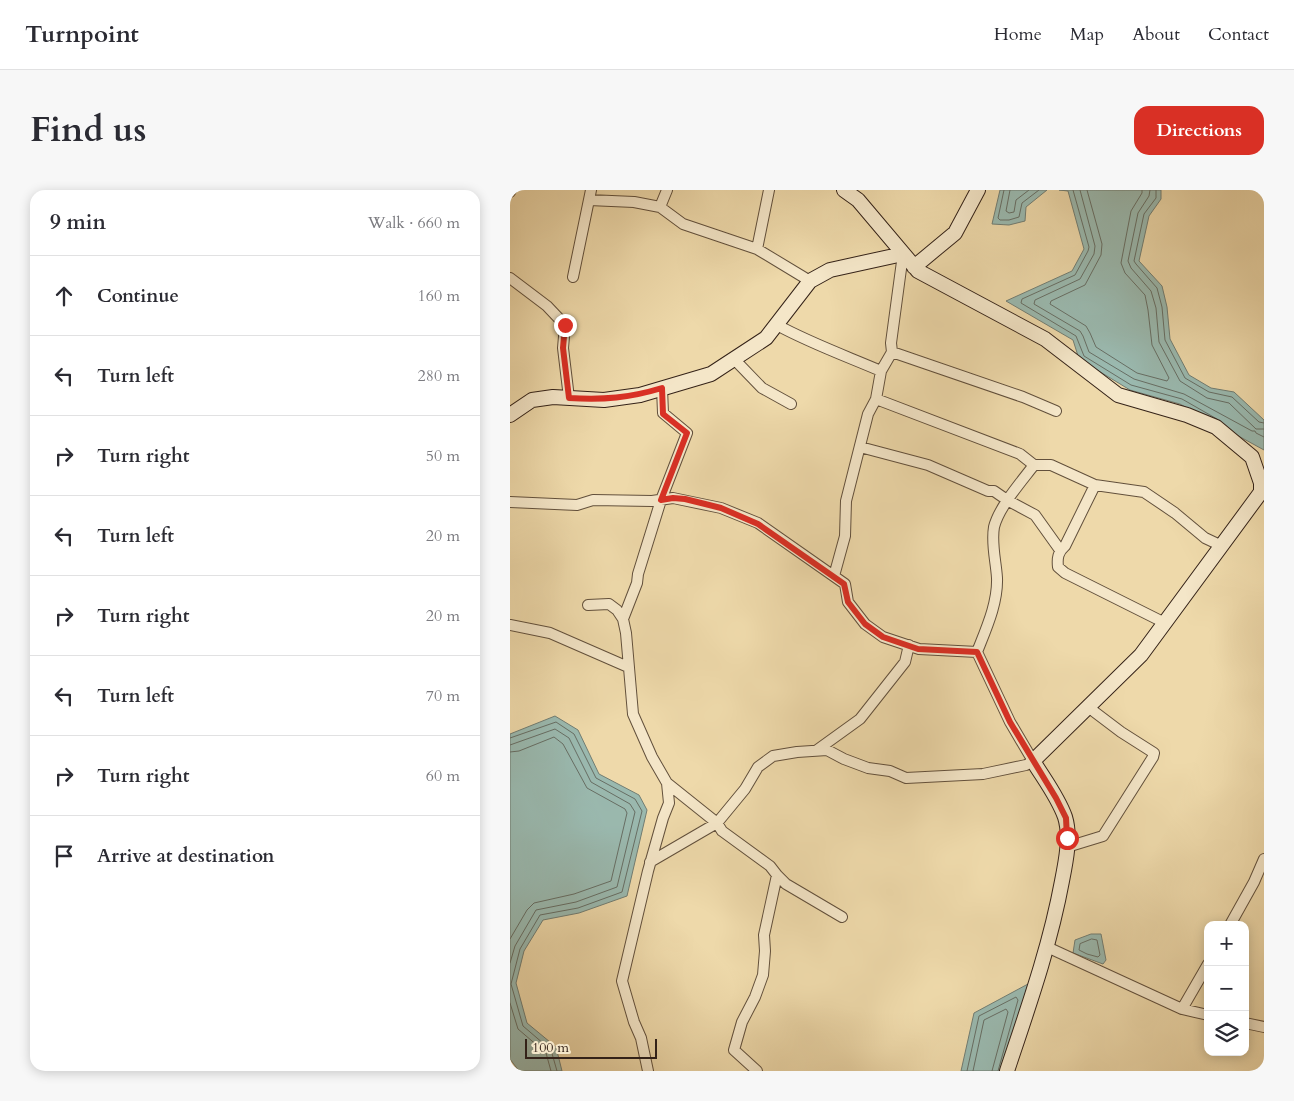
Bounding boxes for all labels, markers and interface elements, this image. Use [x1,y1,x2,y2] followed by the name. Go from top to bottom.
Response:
[25,18,139,51] text: Turnpoint
[994,22,1042,47] text: Home
[1070,22,1104,47] text: Map
[1132,22,1180,47] text: About
[1208,22,1269,47] text: Contact
[30,106,146,154] text: Find us
[1134,106,1264,155] button: Directions
[50,208,106,237] text: 9 min
[368,212,460,234] text: Walk · 660 m
[50,282,78,310] icon: ahead
[97,283,179,309] text: Continue
[418,285,460,307] text: 160 m
[554,314,577,337] route end
[50,362,78,390] icon: left
[97,363,174,389] text: Turn left
[418,365,460,387] text: 280 m
[50,442,78,470] icon: right
[97,443,189,469] text: Turn right
[426,445,460,467] text: 50 m
[50,522,78,550] icon: left
[97,523,174,549] text: Turn left
[426,525,460,547] text: 20 m
[50,602,78,630] icon: right
[97,603,189,629] text: Turn right
[426,605,460,627] text: 20 m
[50,682,78,710] icon: left
[97,683,174,709] text: Turn left
[426,685,460,707] text: 70 m
[50,762,78,790] icon: right
[97,763,189,789] text: Turn right
[426,765,460,787] text: 60 m
[1056,827,1079,850] route start
[50,842,78,870] icon: arrive
[97,843,274,869] text: Arrive at destination
[1204,921,1249,1056] map controls
[1204,921,1249,966] button: +
[1204,966,1249,1011] button: −
[1204,1011,1249,1056] button: layers
[525,1036,658,1059] scale bar
[532,1038,569,1057] text: 100 m

